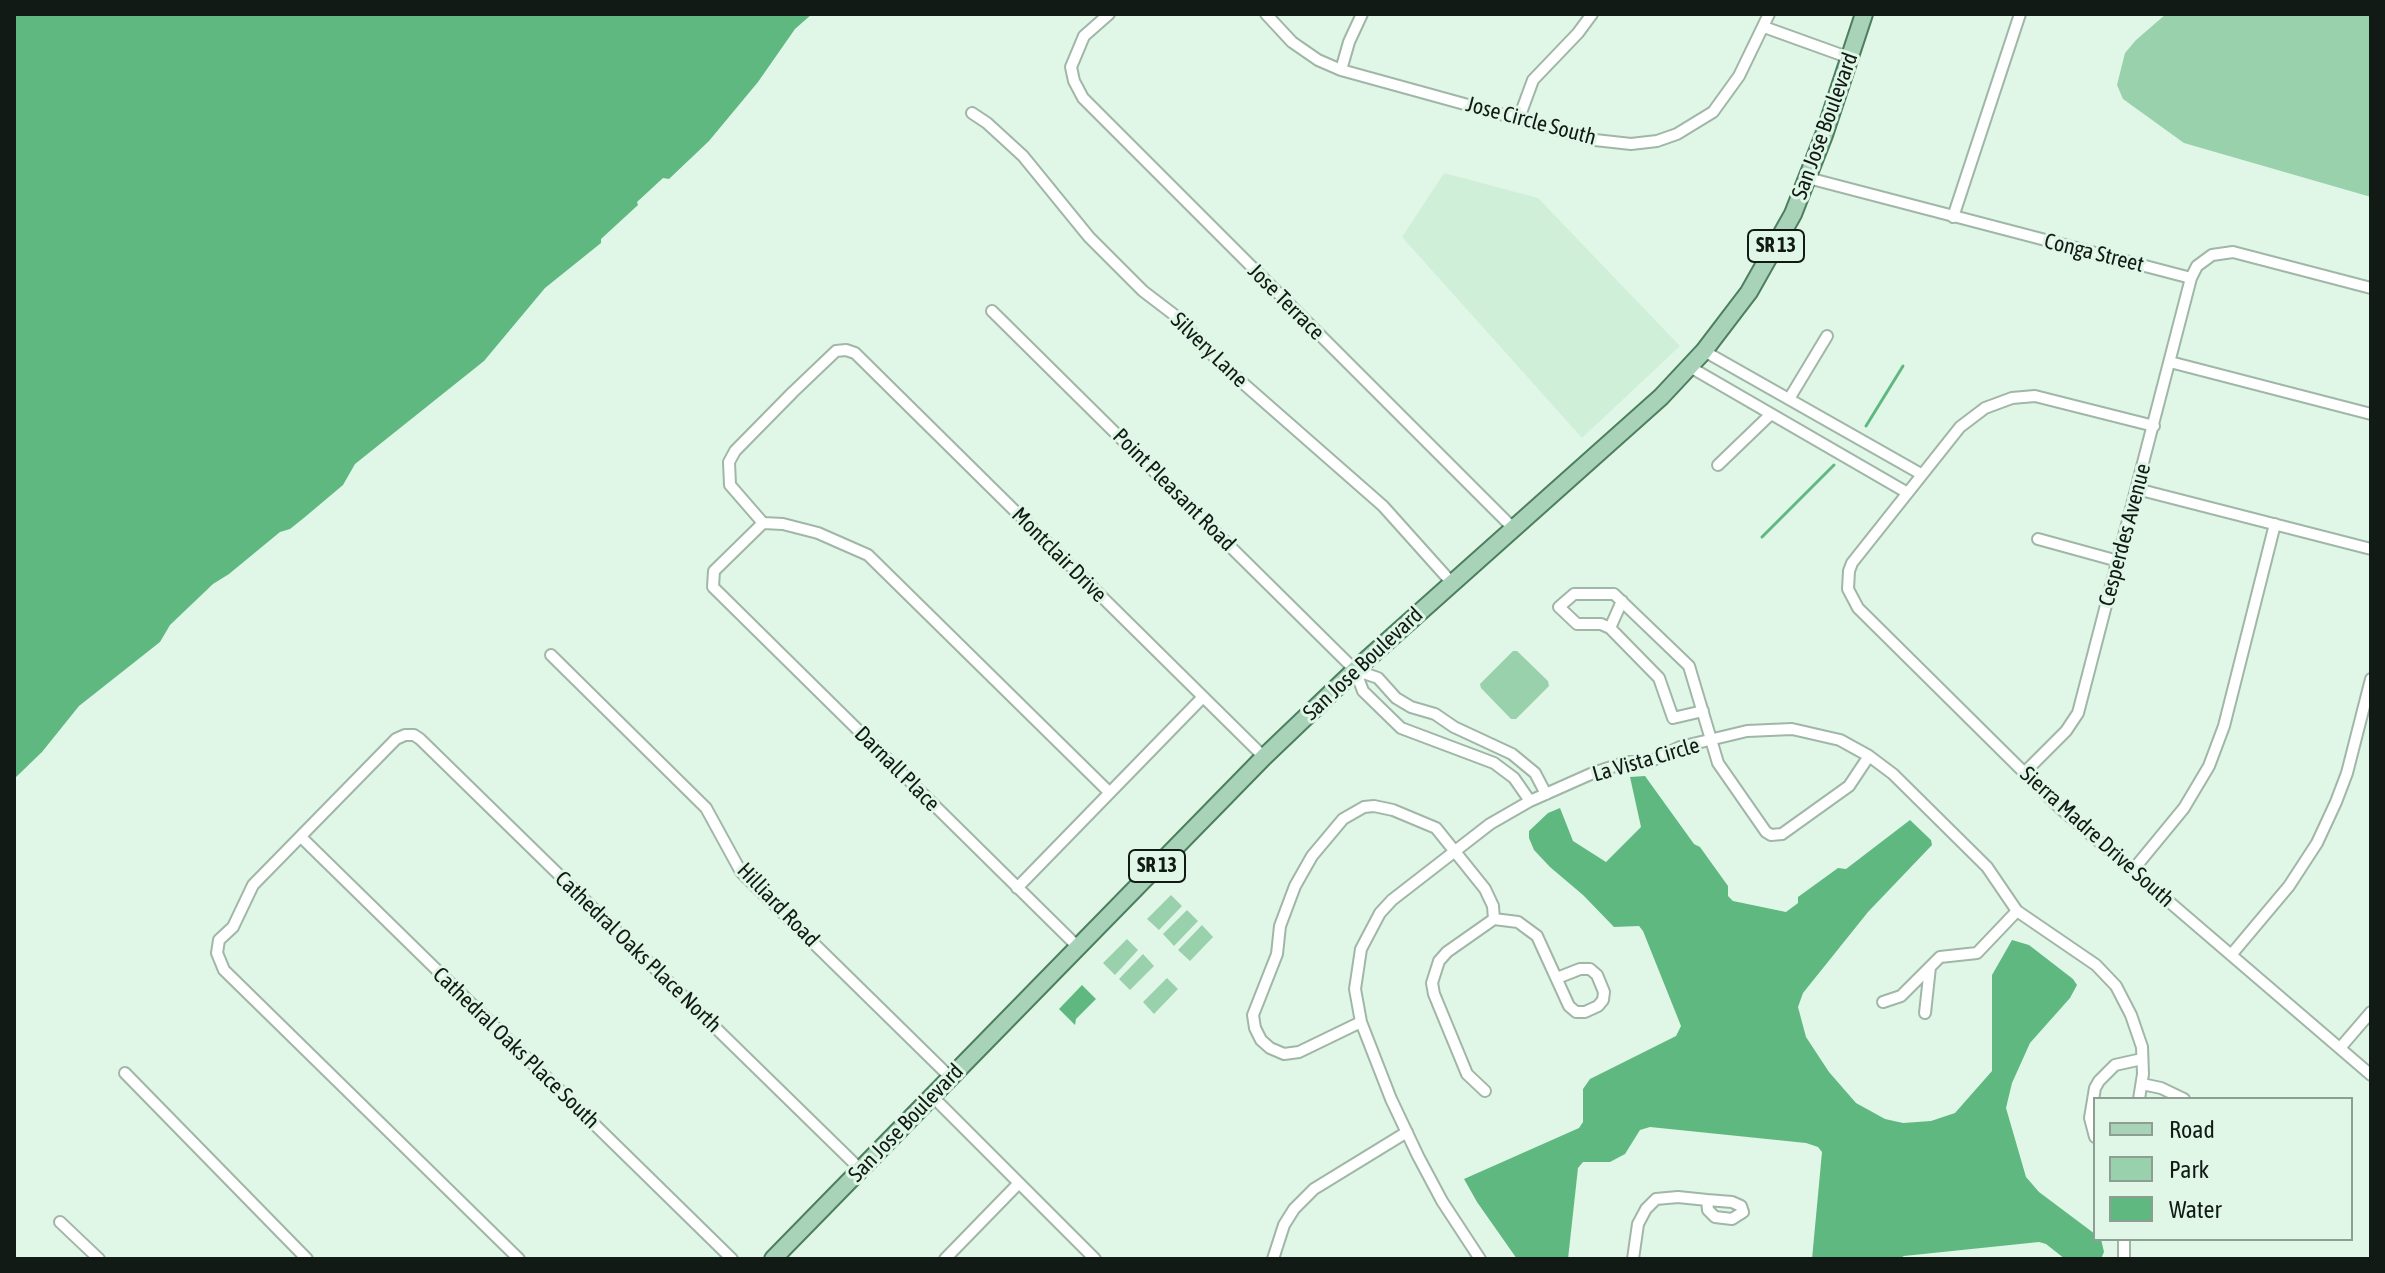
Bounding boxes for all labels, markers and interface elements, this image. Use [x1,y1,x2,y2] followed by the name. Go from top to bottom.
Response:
[1786,49,1864,203] street label: San Jose Boulevard
[1463,91,1599,151] street label: Jose Circle South
[2042,228,2146,278] street label: Conga Street
[1748,230,1804,262] road number: SR 13
[1242,258,1330,346] street label: Jose Terrace
[1165,307,1253,393] street label: Silvery Lane
[1107,423,1241,557] street label: Point Pleasant Road
[2093,461,2157,609] street label: Cesperdes Avenue
[1006,502,1112,608] street label: Montclair Drive
[1298,602,1428,726] street label: San Jose Boulevard
[849,721,945,817] street label: Darnall Place
[1589,732,1703,788] street label: La Vista Circle
[2015,761,2179,913] street label: Sierra Madre Drive South
[1129,850,1185,882] road number: SR 13
[731,857,825,953] street label: Hilliard Road
[549,866,727,1038] street label: Cathedral Oaks Place North
[427,962,605,1134] street label: Cathedral Oaks Place South
[843,1058,969,1188] street label: San Jose Boulevard
[2093,1097,2353,1241] legend
[2169,1116,2215,1143] text: Road
[2169,1156,2209,1183] text: Park
[2169,1196,2222,1223] text: Water

